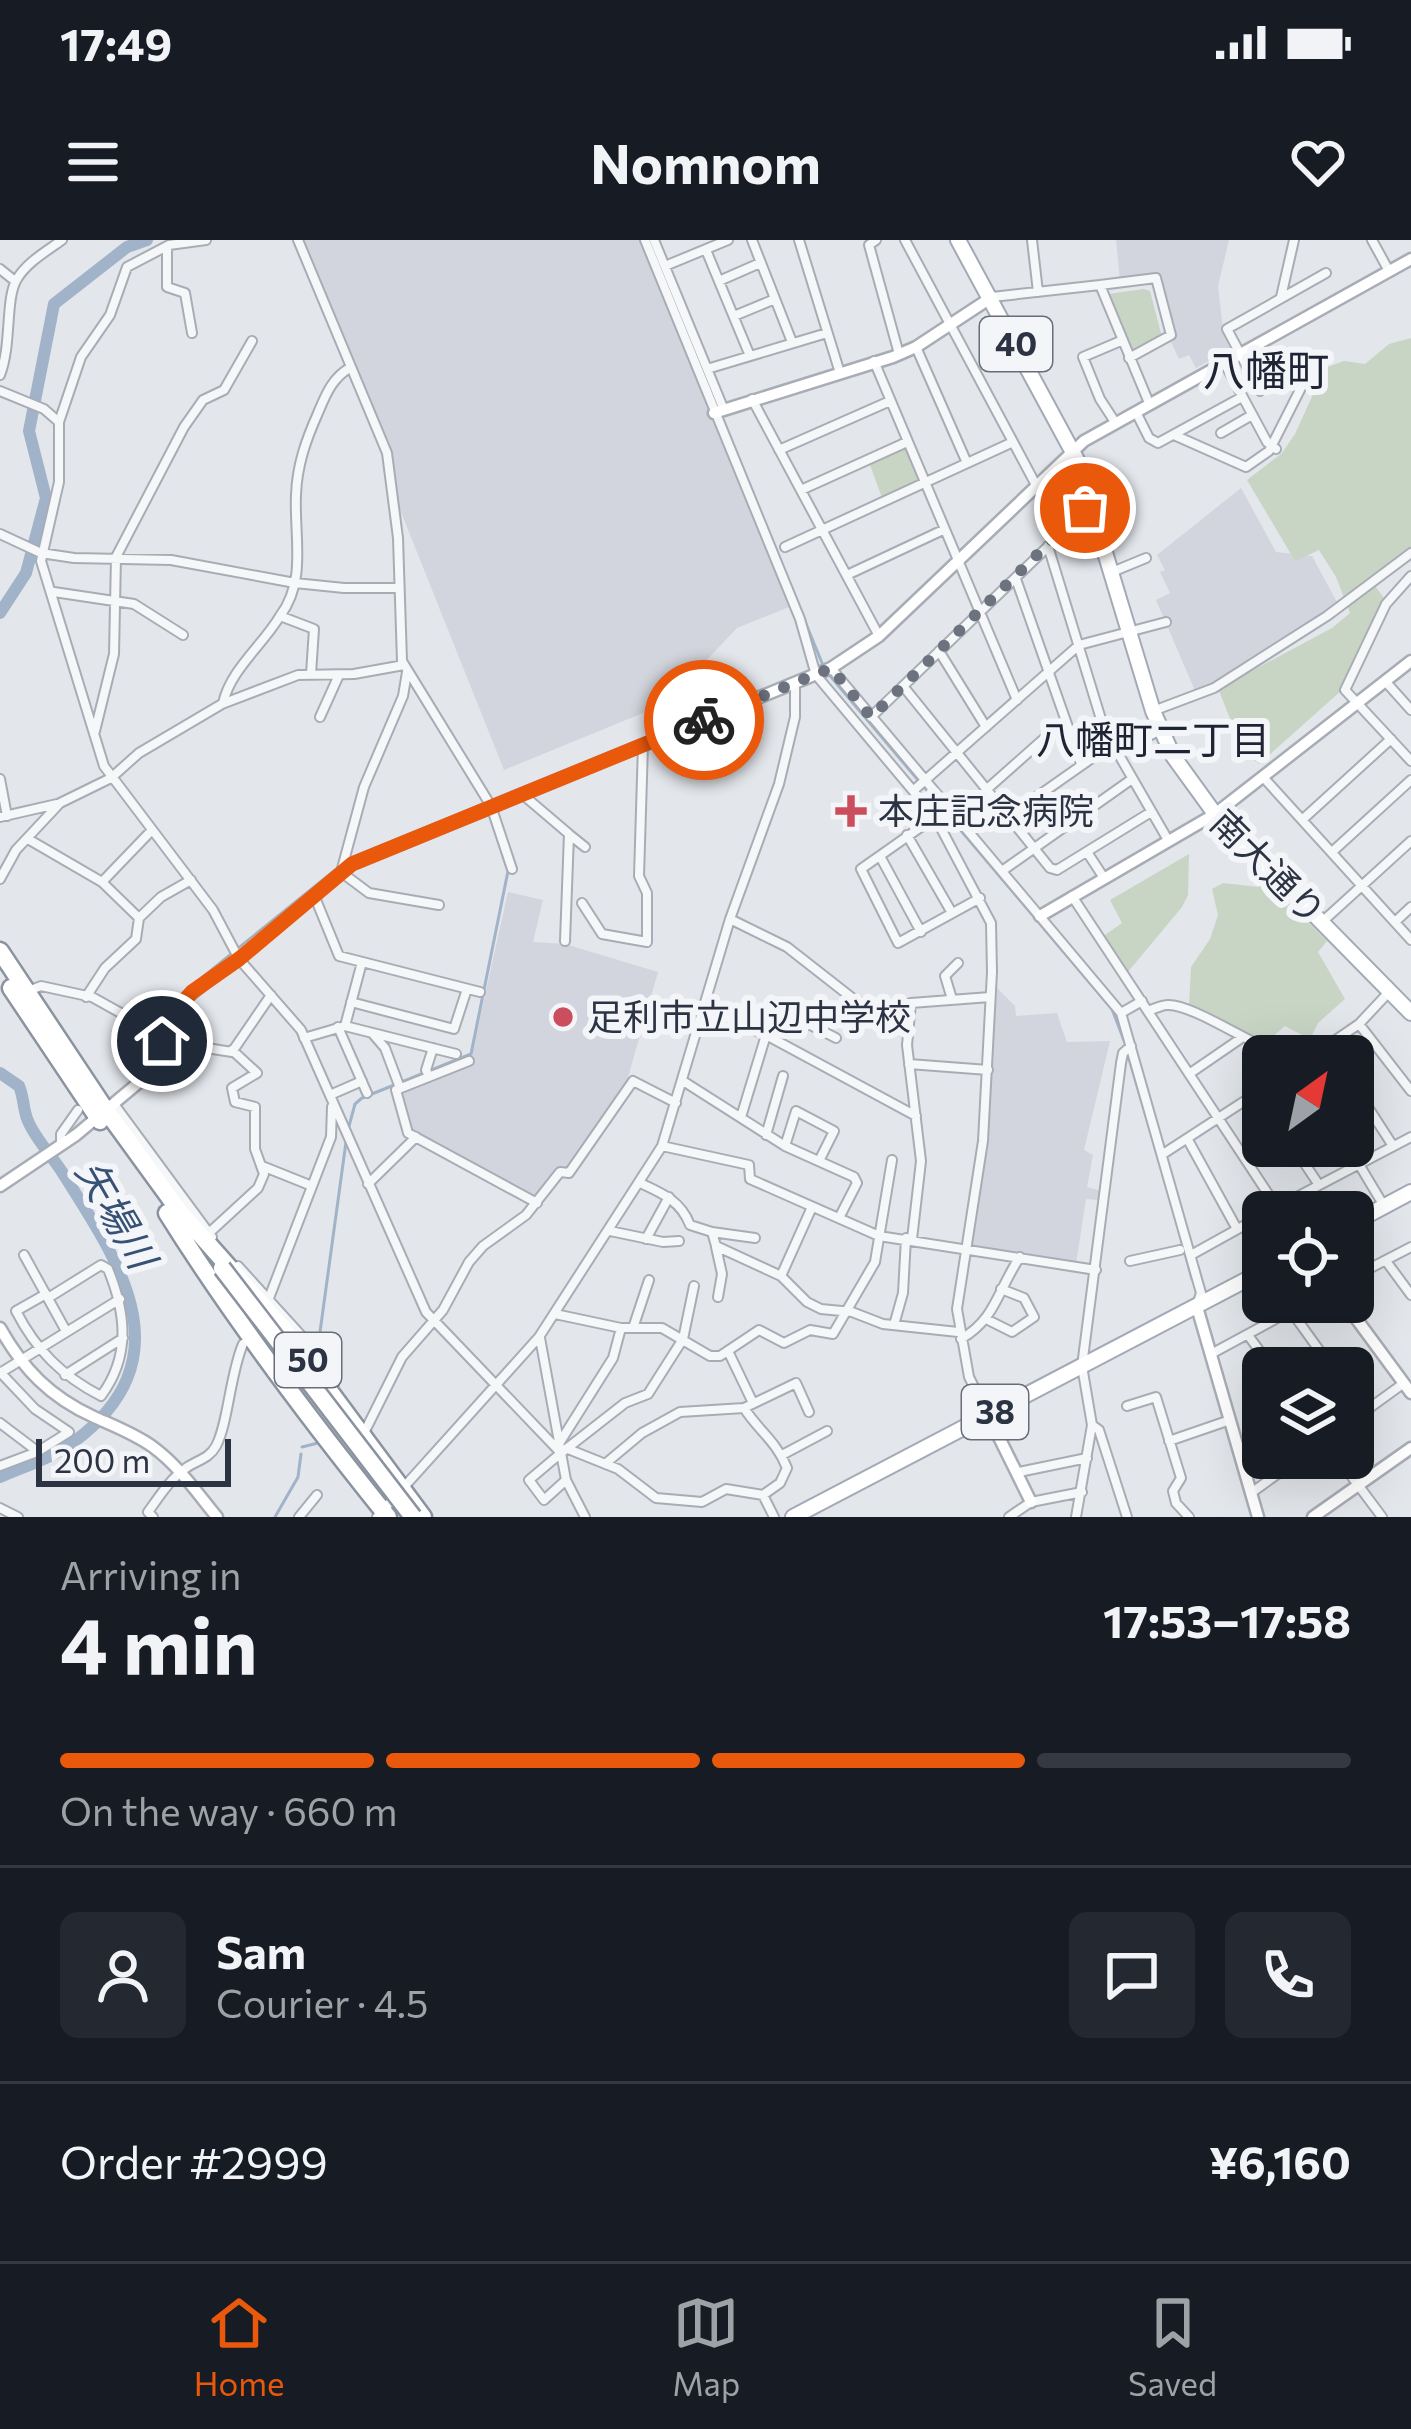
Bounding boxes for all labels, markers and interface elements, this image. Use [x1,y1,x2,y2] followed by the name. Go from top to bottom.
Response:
[60,15,172,70] text: 17:49
[60,129,126,195] icon: menu
[590,129,821,195] text: Nomnom
[1285,129,1351,195] icon: heart
[980,317,1052,371] road number: 40
[1203,343,1329,395] district label: 八幡町
[1034,457,1136,559] pin
[1052,475,1118,541] icon: bag
[644,660,764,780] courier
[671,687,737,753] icon: bike
[1036,714,1270,762] district label: 八幡町二丁目
[878,787,1094,831] place label: 本庄記念病院
[835,795,867,827] marker: 本庄記念病院
[1203,799,1336,932] street label: 南大通り
[111,990,213,1092] pin
[587,993,911,1037] place label: 足利市立山辺中学校
[550,1004,576,1030] marker: 足利市立山辺中学校
[129,1008,195,1074] icon: home
[1242,1035,1374,1167] north arrow
[1242,1035,1374,1479] map controls
[68,1150,170,1279] water label: 矢場川
[1242,1191,1374,1323] button: locate
[275,1333,341,1387] road number: 50
[1242,1347,1374,1479] button: layers
[962,1385,1028,1439] road number: 38
[36,1433,231,1486] scale bar
[54,1439,150,1480] text: 200 m
[60,1550,241,1598] text: Arriving in
[1103,1592,1351,1647] text: 17:53–17:58
[60,1595,258,1690] text: 4 min
[60,1786,397,1834] text: On the way · 660 m
[60,1912,186,2038] button: person
[1069,1912,1195,2038] button: chat
[1225,1912,1351,2038] button: phone
[216,1923,306,1978] text: Sam
[216,1978,428,2026] text: Courier · 4.5
[60,2133,328,2188] text: Order #2999
[1209,2133,1351,2188] text: ¥6,160
[194,2290,285,2403] tab: Home
[672,2290,740,2403] tab: Map
[1128,2290,1217,2403] tab: Saved

